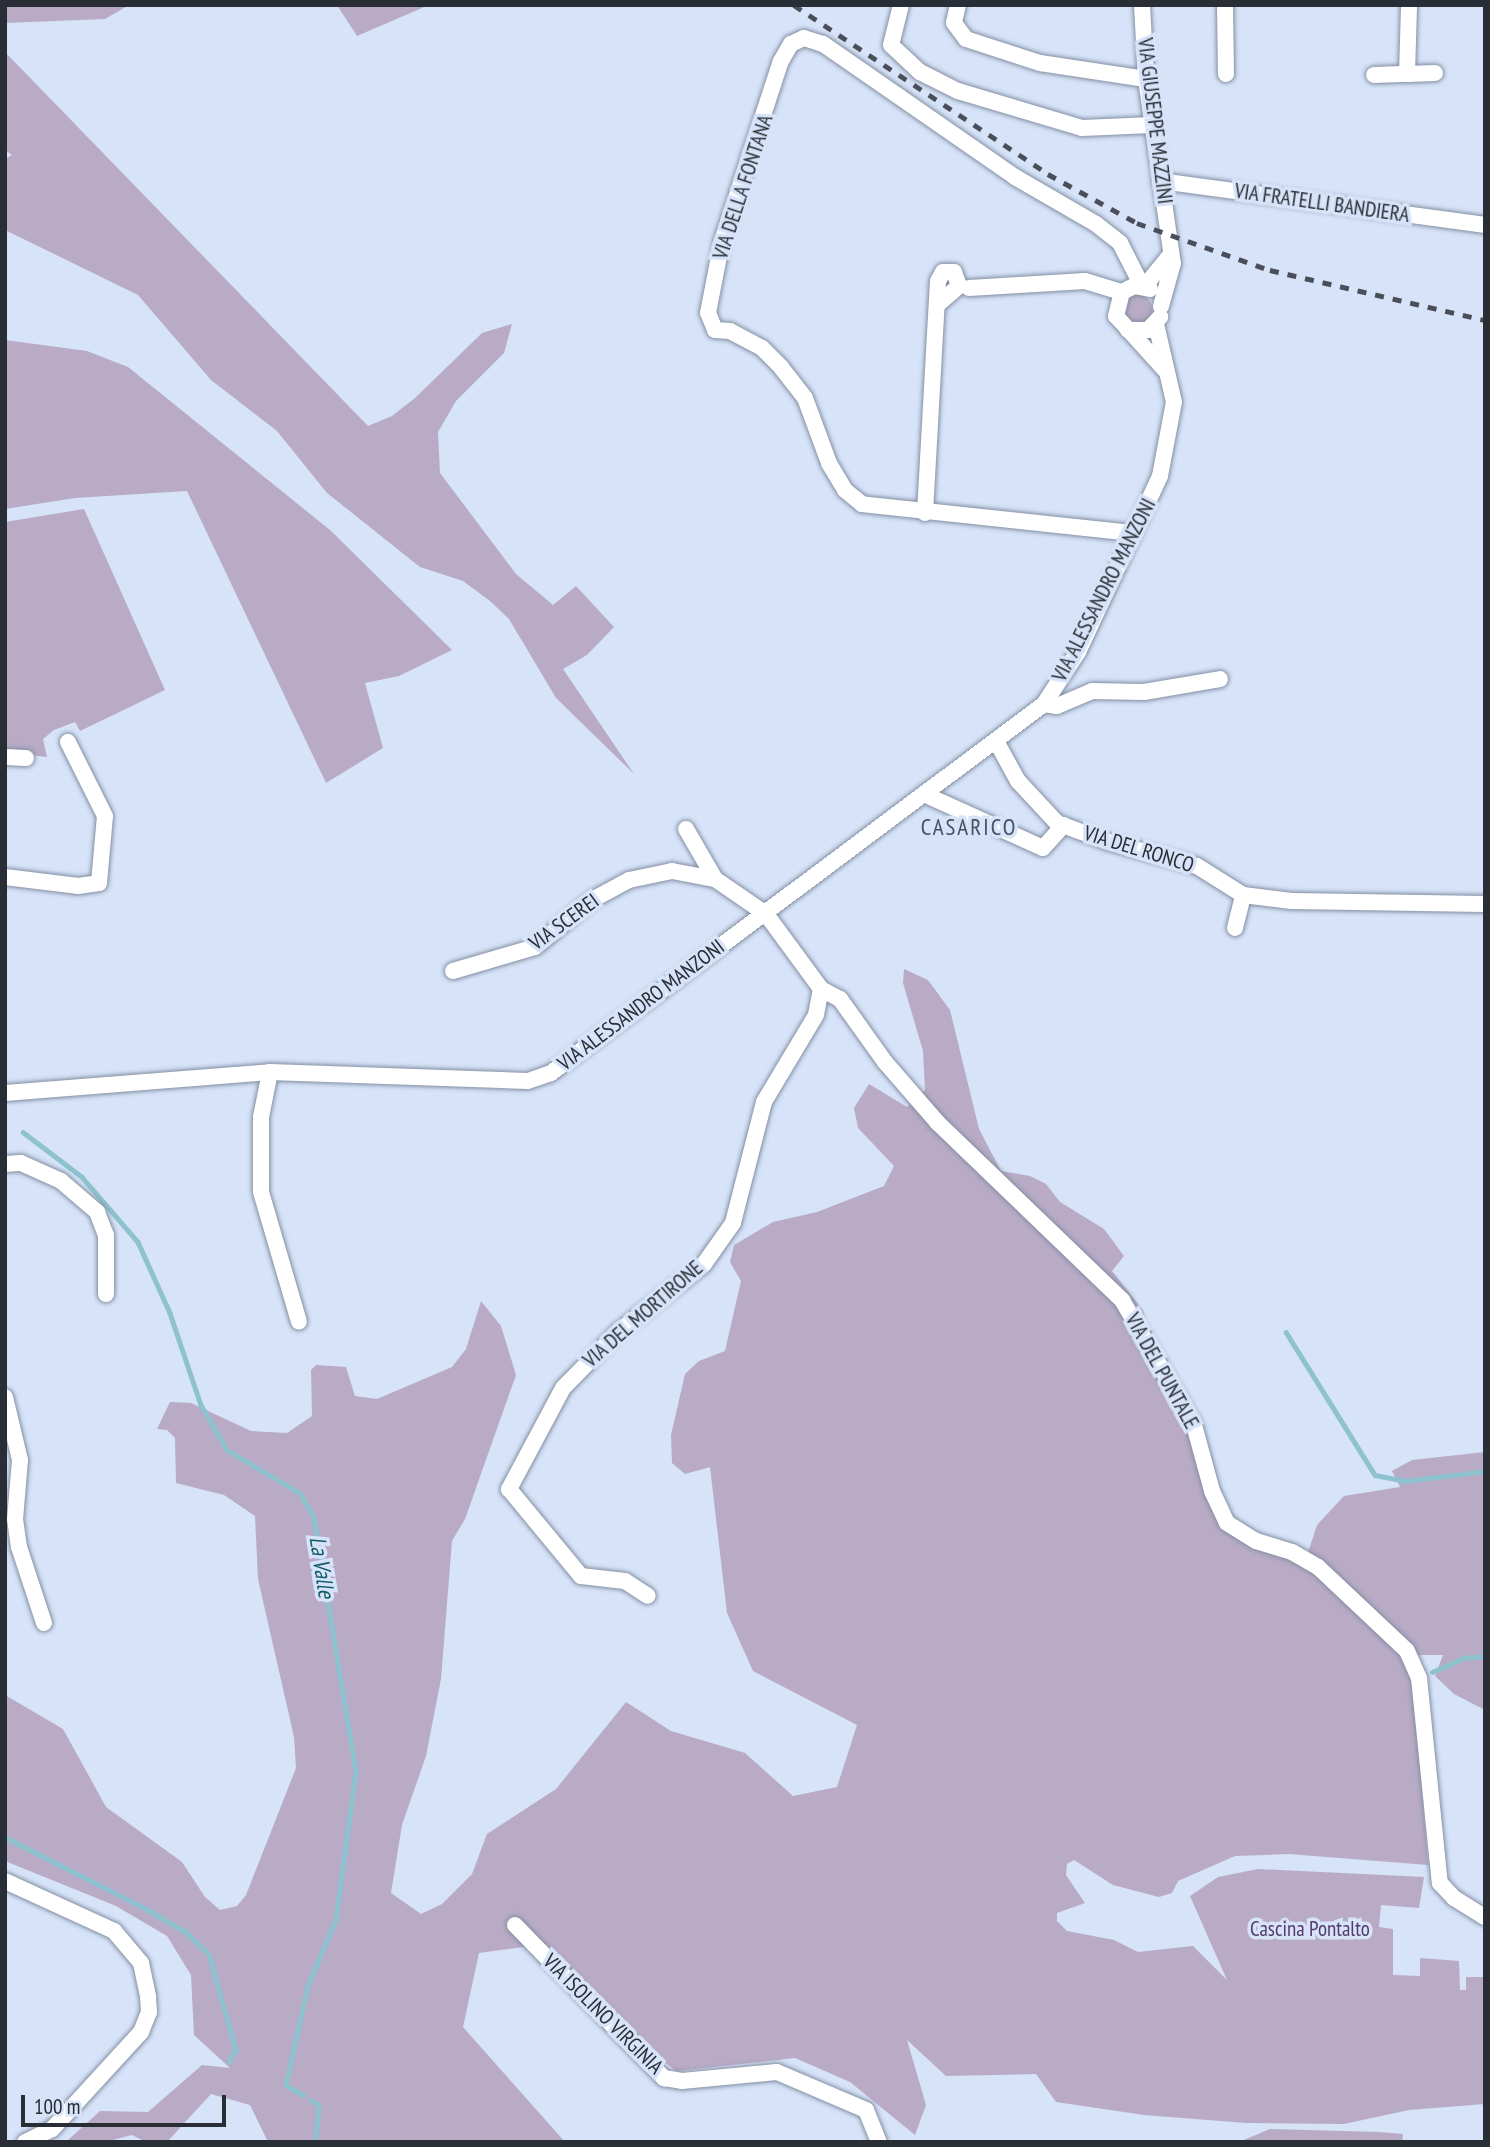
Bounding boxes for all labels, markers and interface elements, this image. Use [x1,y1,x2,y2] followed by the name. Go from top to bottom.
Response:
[1132,36,1178,206] street label: VIA GIUSEPPE MAZZINI
[708,111,778,263] street label: VIA DELLA FONTANA
[1233,178,1411,228] street label: VIA FRATELLI BANDIERA
[1047,494,1161,686] street label: VIA ALESSANDRO MANZONI
[922,813,1016,841] district label: CASARICO
[1080,820,1198,878] street label: VIA DEL RONCO
[524,888,604,956] street label: VIA SCEREI
[552,934,730,1076] street label: VIA ALESSANDRO MANZONI
[577,1255,709,1373] street label: VIA DEL MORTIRONE
[1120,1308,1204,1434] street label: VIA DEL PUNTALE
[303,1534,341,1600] water label: La Valle
[1250,1916,1370,1942] park label: Cascina Pontalto
[537,1948,669,2080] street label: VIA ISOLINO VIRGINIA
[24,2080,229,2124] scale bar
[34,2093,80,2120] text: 100 m

